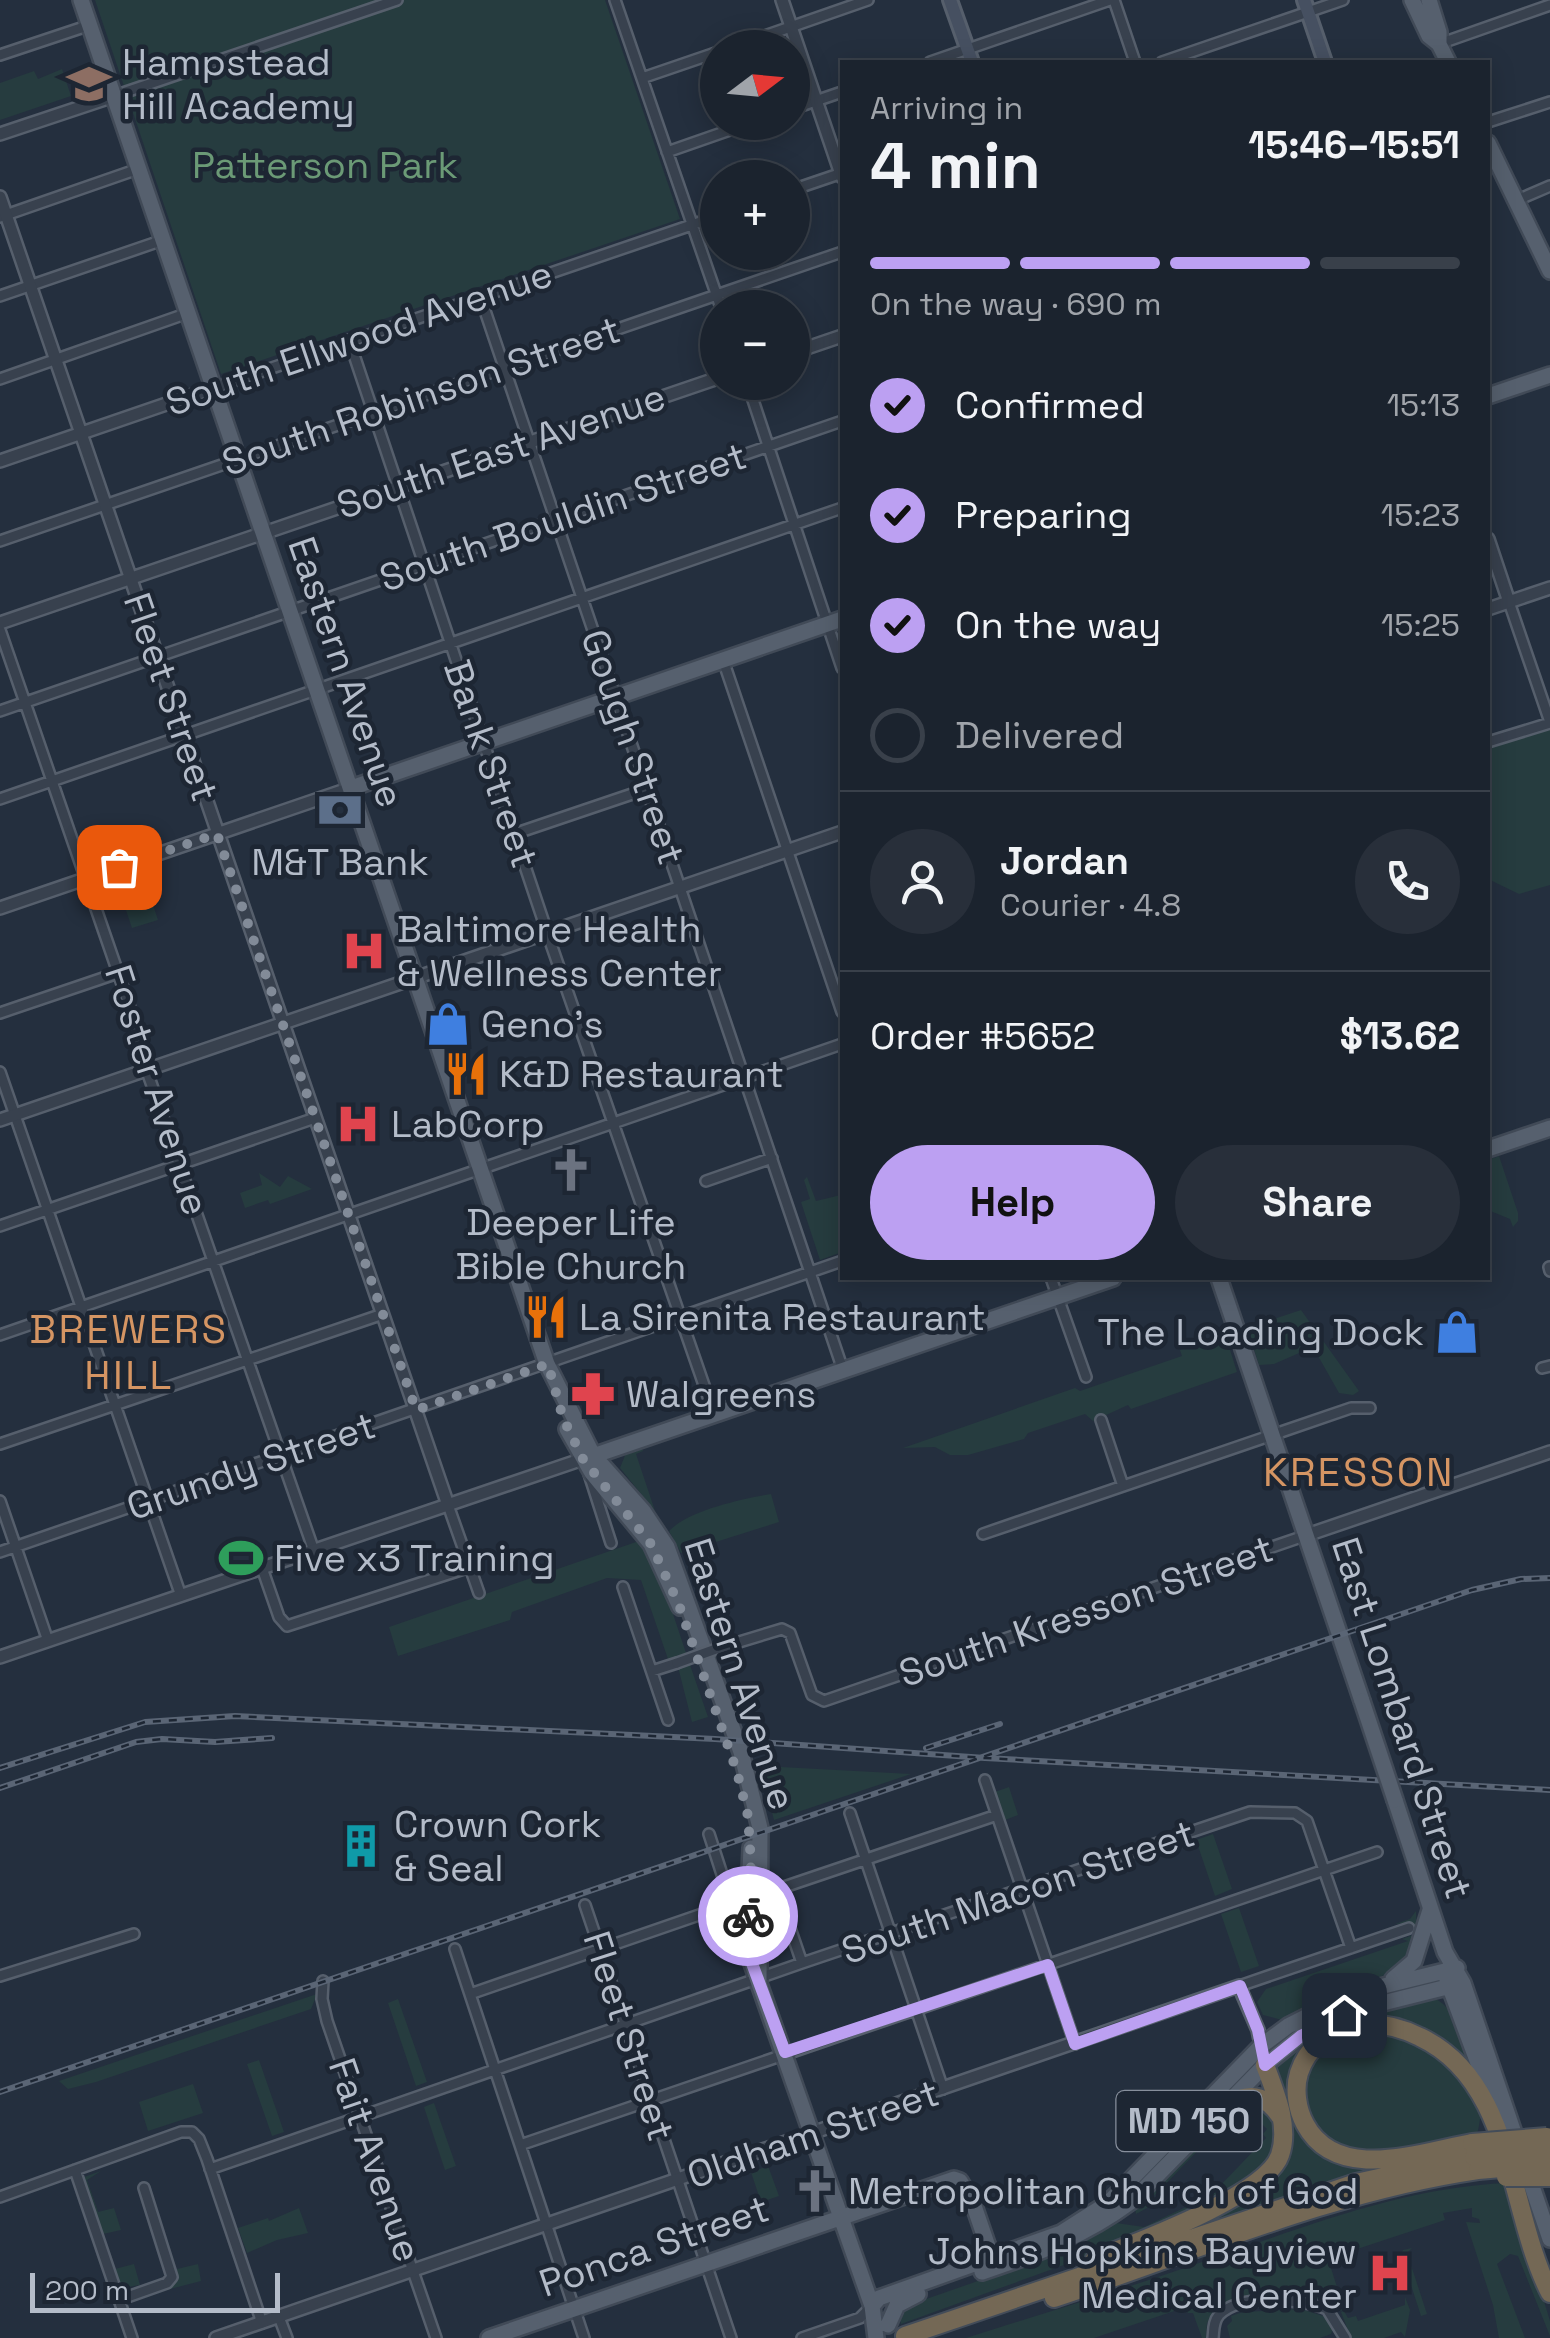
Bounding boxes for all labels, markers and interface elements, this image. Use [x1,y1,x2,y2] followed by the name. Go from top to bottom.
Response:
[700,30,810,140] north arrow
[700,30,810,400] map controls
[122,38,355,130] place label: Hampstead Hill Academy
[65,60,113,108] school or university icon: Hampstead Hill Academy
[870,88,1023,128] text: Arriving in
[1248,121,1460,169] text: 15:46–15:51
[870,124,1041,207] text: 4 min
[192,141,458,189] park label: Patterson Park
[700,160,810,270] button: +
[159,249,559,427] street label: South Ellwood Avenue
[870,284,1162,324] text: On the way · 690 m
[700,290,810,400] button: −
[216,305,626,487] street label: South Robinson Street
[330,372,672,530] street label: South East Avenue
[870,378,925,433] icon: check
[955,381,1145,429] text: Confirmed
[1387,385,1460,425] text: 15:13
[373,432,753,602] street label: South Bouldin Street
[870,488,925,543] icon: check
[955,491,1132,539] text: Preparing
[1381,495,1460,535] text: 15:23
[277,530,415,814] street label: Eastern Avenue
[113,586,229,808] street label: Fleet Street
[870,598,925,653] icon: check
[955,601,1161,649] text: On the way
[1381,605,1460,645] text: 15:25
[570,623,696,871] street label: Gough Street
[433,654,549,874] street label: Bank Street
[955,711,1124,759] text: Delivered
[316,786,364,834] bank icon: M&T Bank
[77,825,162,910] pin
[870,829,975,934] button: person
[1355,829,1460,934] button: phone
[1000,837,1129,885] text: Jordan
[251,838,429,886] place label: M&T Bank
[92,840,147,895] icon: bag
[1000,885,1181,925] text: Courier · 4.8
[397,905,722,997] place label: Baltimore Health & Wellness Center
[340,927,388,975] hospital icon: Baltimore Health & Wellness Center
[94,959,220,1221] street label: Foster Avenue
[424,1000,472,1048] shop icon: Geno's
[481,1000,604,1048] place label: Geno's
[870,1012,1095,1060] text: Order #5652
[1340,1012,1460,1060] text: $13.62
[442,1050,490,1098] restaurant icon: K&D Restaurant
[499,1050,784,1098] place label: K&D Restaurant
[334,1100,382,1148] hospital icon: LabCorp
[391,1100,545,1148] place label: LabCorp
[870,1145,1155,1260] button: Help
[1175,1145,1460,1260] button: Share
[547,1146,595,1194] church icon: Deeper Life Bible Church
[456,1198,686,1290] place label: Deeper Life Bible Church
[522,1293,570,1341] restaurant icon: La Sirenita Restaurant
[579,1293,986,1341] place label: La Sirenita Restaurant
[30,1304,228,1401] district label: BREWERS HILL
[1098,1308,1424,1356] place label: The Loading Dock
[1433,1308,1481,1356] shop icon: The Loading Dock
[569,1370,617,1418] pharmacy icon: Walgreens
[626,1370,816,1418] place label: Walgreens
[120,1401,382,1531] street label: Grundy Street
[1263,1447,1455,1498] district label: KRESSON
[893,1524,1279,1698] street label: South Kresson Street
[1321,1531,1483,1905] street label: East Lombard Street
[673,1532,807,1816] street label: Eastern Avenue
[217,1534,265,1582] sports icon: Five x3 Training
[274,1534,555,1582] place label: Five x3 Training
[394,1800,601,1892] place label: Crown Cork & Seal
[835,1809,1201,1975] street label: South Macon Street
[337,1822,385,1870] building icon: Crown Cork & Seal
[698,1866,798,1966] courier
[721,1889,776,1944] icon: bike
[573,1925,685,2147] street label: Fleet Street
[1302,1973,1387,2058] pin
[1317,1988,1372,2043] icon: home
[318,2052,432,2268] street label: Fait Avenue
[681,2069,945,2199] street label: Oldham Street
[1116,2091,1262,2151] road number: MD 150
[791,2167,839,2215] church icon: Metropolitan Church of God
[848,2167,1359,2215] place label: Metropolitan Church of God
[533,2184,775,2308] street label: Ponca Street
[928,2227,1357,2319] place label: Johns Hopkins Bayview Medical Center
[1366,2249,1414,2297] hospital icon: Johns Hopkins Bayview Medical Center
[30,2268,280,2312] scale bar
[45,2272,129,2308] text: 200 m

